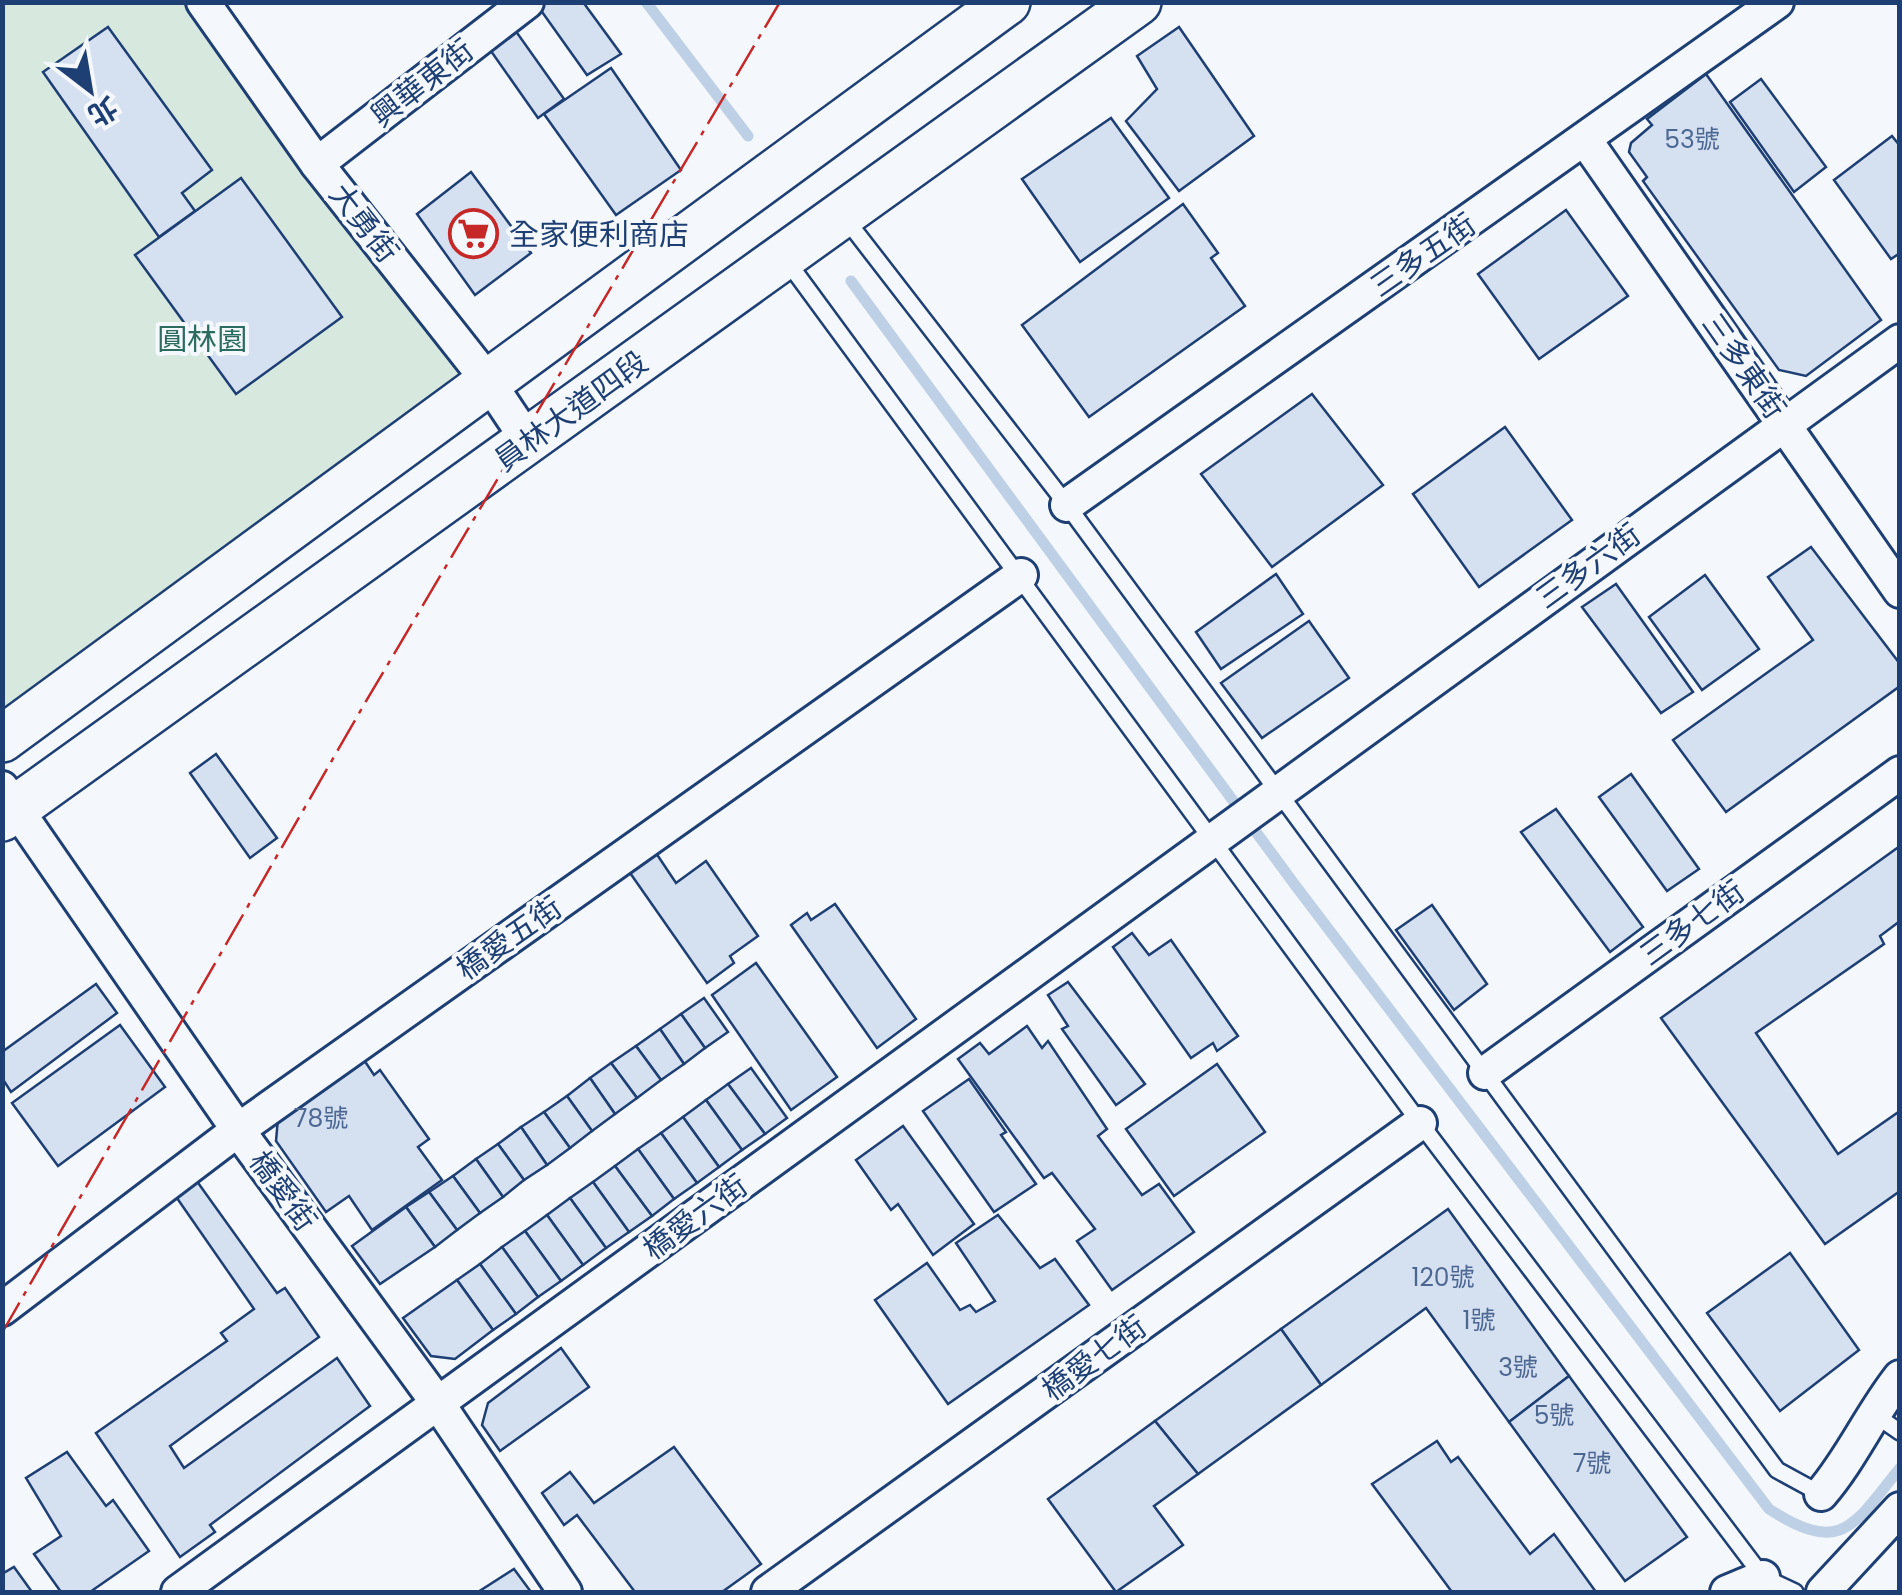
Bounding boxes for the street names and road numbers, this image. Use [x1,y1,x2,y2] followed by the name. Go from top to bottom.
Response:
[361,29,483,137] street label: 興華東街
[319,174,409,272] street label: 大勇街
[1362,203,1484,307] street label: 三多五街
[1692,305,1796,427] street label: 三多東街
[486,341,656,481] street label: 員林大道四段
[1527,513,1649,619] street label: 三多六街
[1631,870,1753,976] street label: 三多七街
[448,886,570,990] street label: 橋愛五街
[239,1142,327,1240] street label: 橋愛街
[634,1164,756,1270] street label: 橋愛六街
[1033,1305,1155,1411] street label: 橋愛七街

